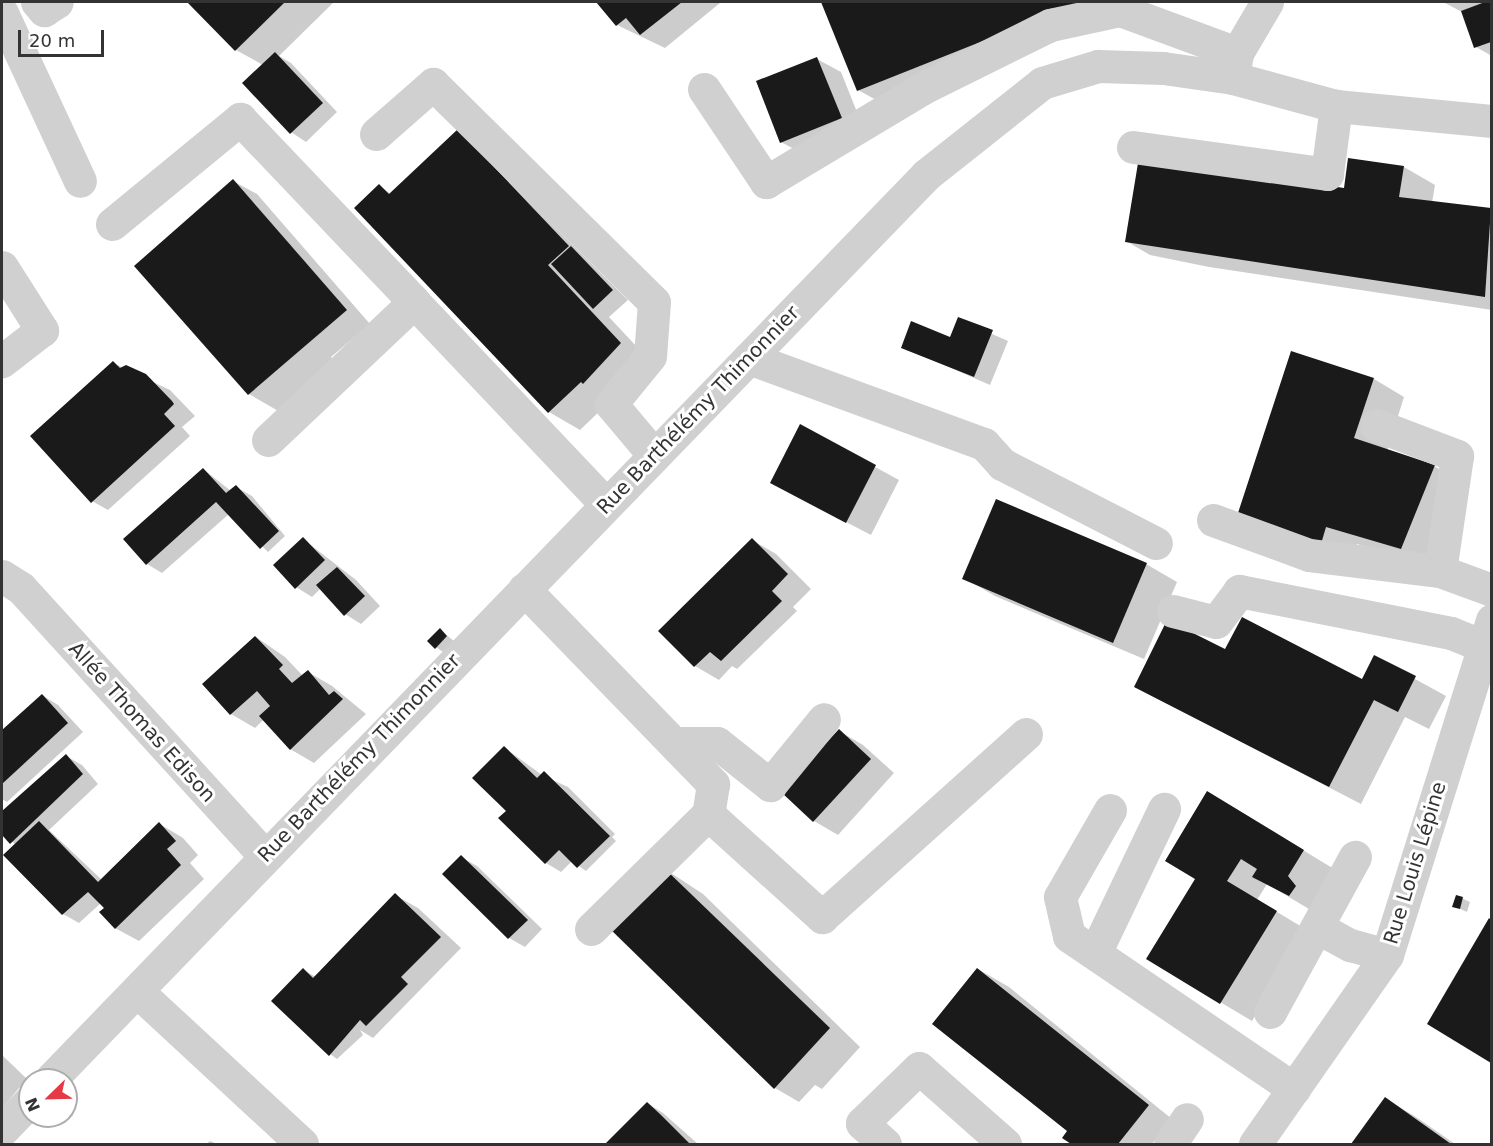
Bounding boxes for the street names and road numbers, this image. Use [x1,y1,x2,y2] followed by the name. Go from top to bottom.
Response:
[592,301,804,519] street label: Rue Barthélémy Thimonnier
[64,637,220,807] street label: Allée Thomas Edison
[253,649,465,867] street label: Rue Barthélémy Thimonnier
[1379,779,1451,947] street label: Rue Louis Lépine

